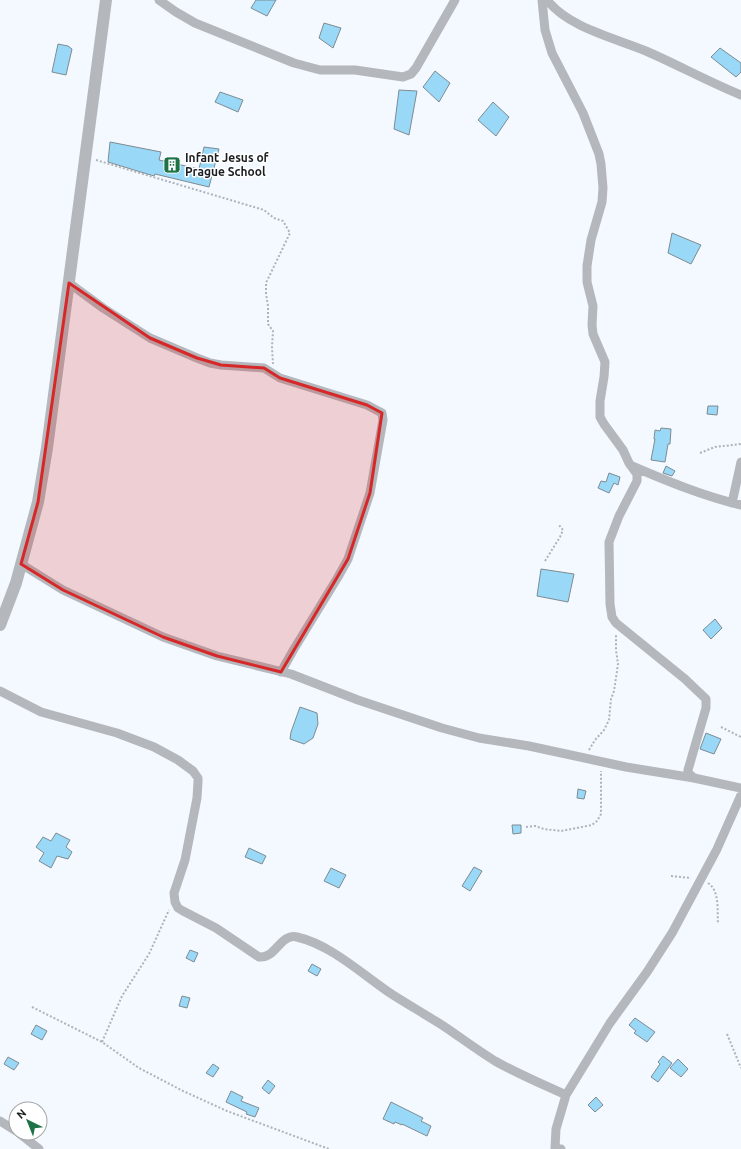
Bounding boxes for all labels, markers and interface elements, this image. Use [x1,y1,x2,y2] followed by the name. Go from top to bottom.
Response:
[185,151,270,178] place label: Infant Jesus of Prague School
[162,155,182,175] building icon: Infant Jesus of Prague School
[8,1101,48,1141] north arrow
[14,1106,28,1121] text: N

